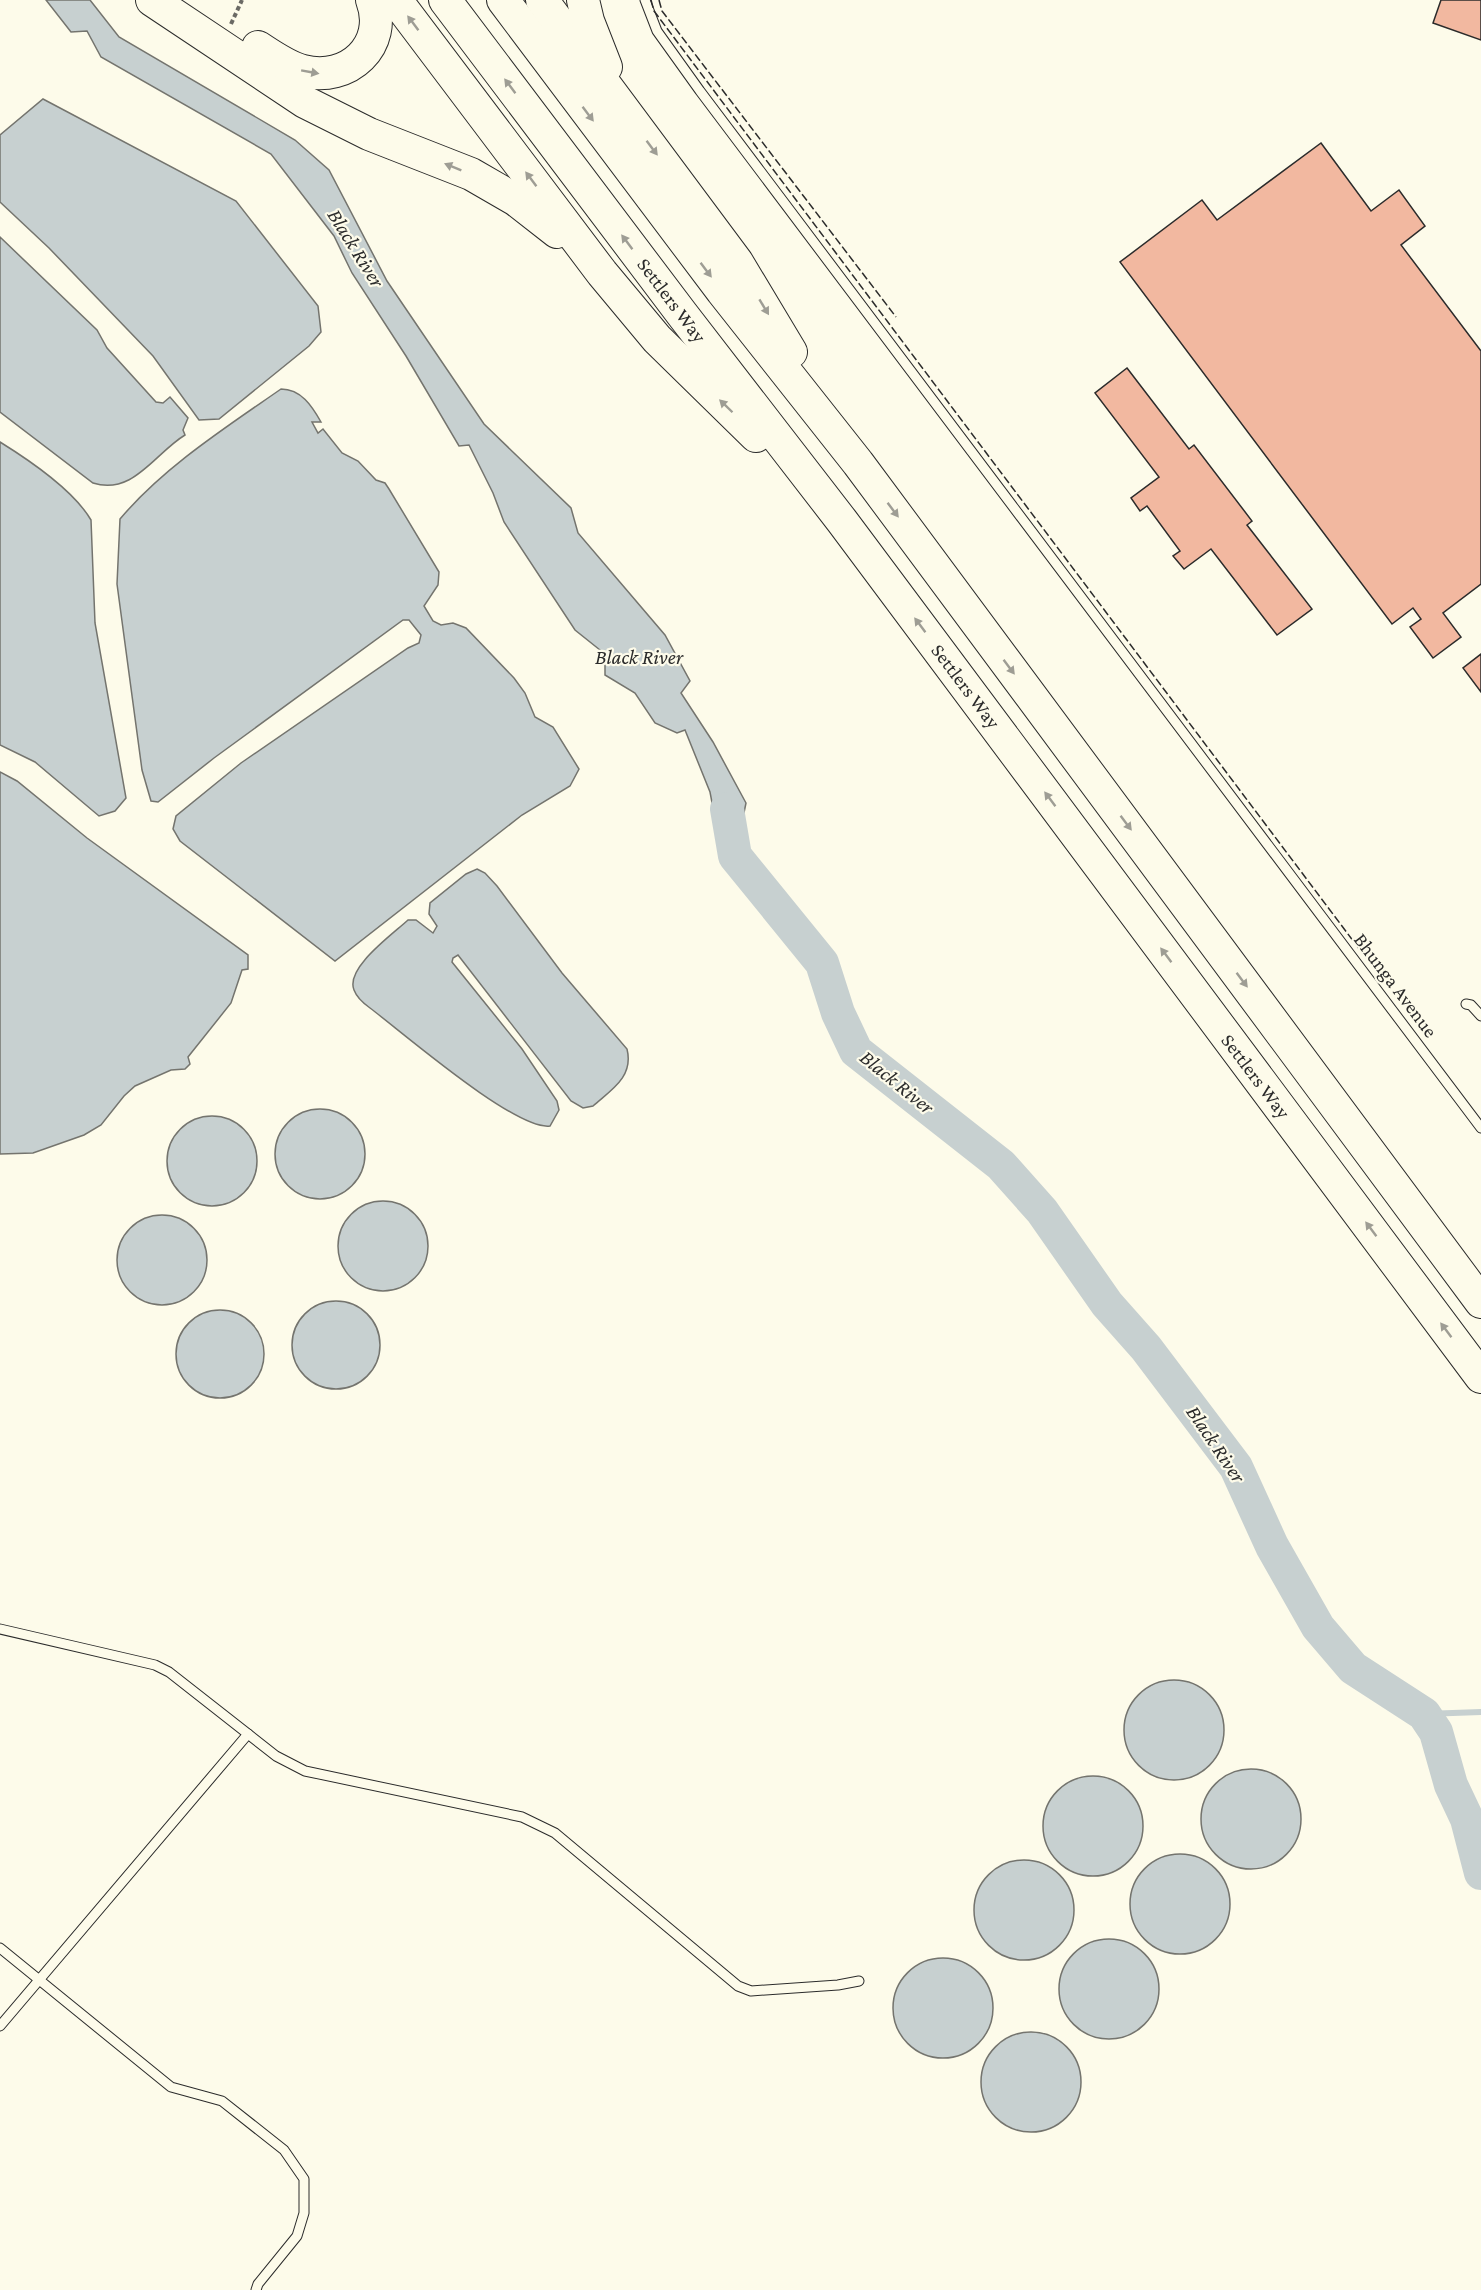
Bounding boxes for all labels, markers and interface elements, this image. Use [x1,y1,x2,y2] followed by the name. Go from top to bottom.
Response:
[408,16,420,31] one-way arrow
[300,68,319,77] one-way arrow
[504,78,516,94] one-way arrow
[582,106,594,121] one-way arrow
[646,140,658,155] one-way arrow
[444,162,462,171] one-way arrow
[525,171,537,187] one-way arrow
[323,204,390,292] water label: Black River
[622,234,634,249] one-way arrow
[632,254,711,348] street label: Settlers Way
[699,262,711,277] one-way arrow
[759,299,770,315] one-way arrow
[719,400,733,414] one-way arrow
[887,502,899,518] one-way arrow
[915,618,927,633] one-way arrow
[926,640,1005,734] street label: Settlers Way
[595,645,684,669] water label: Black River
[1003,659,1016,675] one-way arrow
[1044,791,1056,806] one-way arrow
[1119,816,1131,831] one-way arrow
[1349,929,1442,1042] street label: Bhunga Avenue
[1160,947,1172,963] one-way arrow
[1236,972,1248,988] one-way arrow
[1216,1030,1295,1124] street label: Settlers Way
[855,1045,939,1119] water label: Black River
[1364,1221,1377,1237] one-way arrow
[1440,1322,1452,1338] one-way arrow
[1181,1401,1251,1488] water label: Black River

